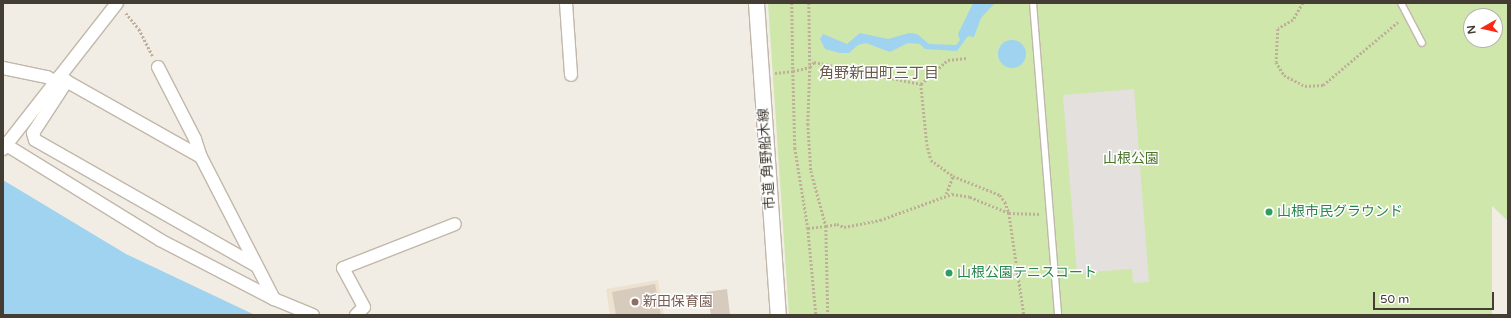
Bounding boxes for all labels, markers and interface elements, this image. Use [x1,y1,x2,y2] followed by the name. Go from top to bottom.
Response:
[1463,8,1503,48] north arrow
[1465,24,1479,35] text: N
[819,65,939,83] district label: 角野新田町三丁目
[755,108,779,210] street label: 市道 角野船木線
[1103,151,1159,167] park label: 山根公園
[1277,204,1403,220] place label: 山根市民グラウンド
[1264,207,1274,217] marker: 山根市民グラウンド
[957,265,1097,281] place label: 山根公園テニスコート
[944,268,954,278] marker: 山根公園テニスコート
[1375,284,1496,310] scale bar
[1380,292,1409,306] text: 50 m
[643,294,713,310] place label: 新田保育園
[630,297,640,307] marker: 新田保育園

